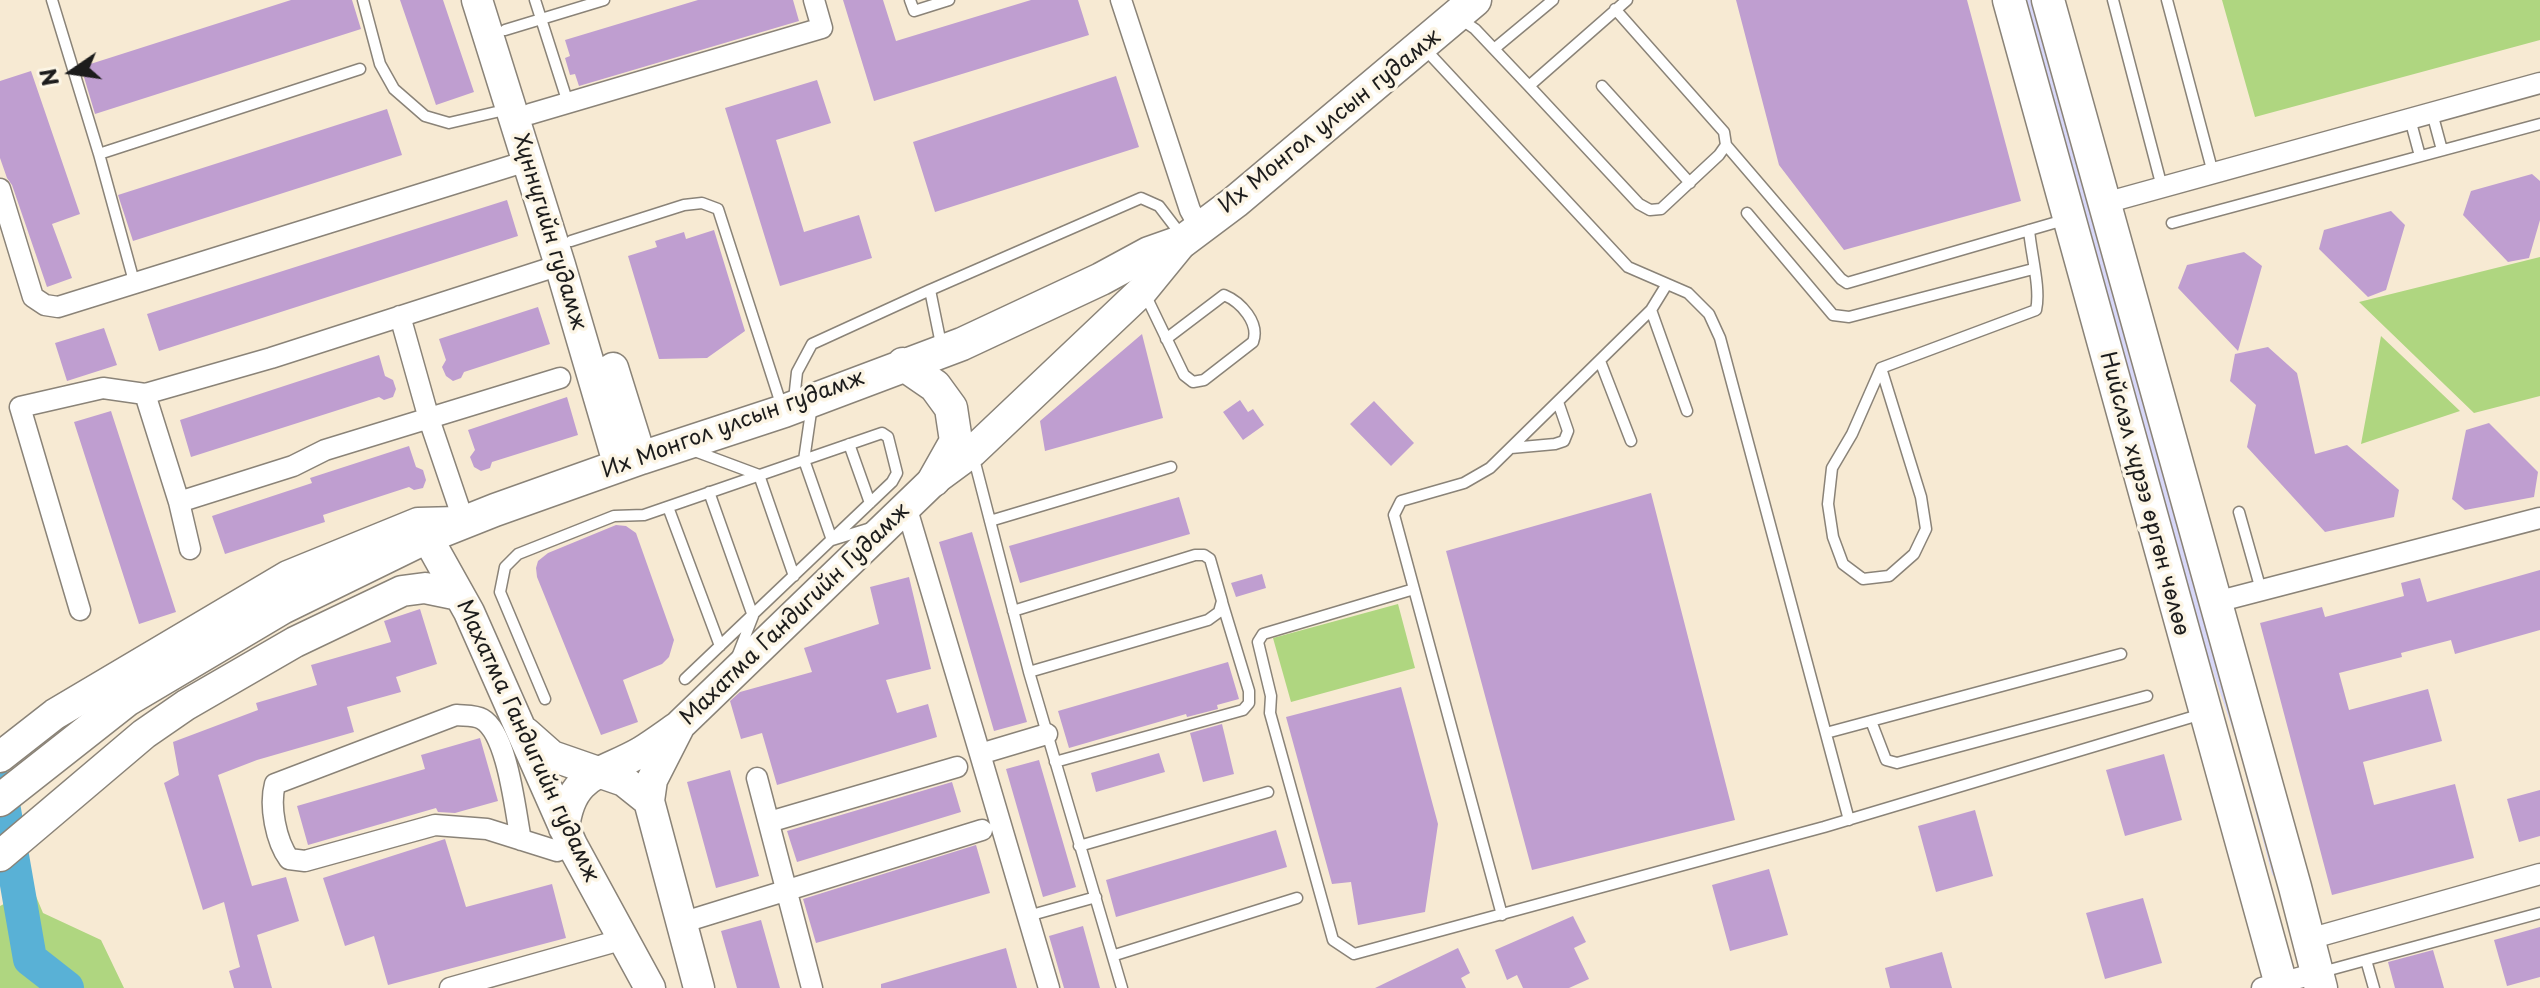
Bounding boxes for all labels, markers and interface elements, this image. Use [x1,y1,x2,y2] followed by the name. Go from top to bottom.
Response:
[1214,24,1446,220] street label: Их Монгол улсын гудамж
[32,32,112,112] north arrow
[30,65,66,90] text: N
[507,131,591,333] street label: Хүннүгийн гудамж
[2093,349,2195,639] street label: Нийслэл хүрээ өргөн чөлөө
[598,365,868,485] street label: Их Монгол улсын гудамж
[675,499,915,731] street label: Махатма Гандигийн Гудамж
[450,596,604,886] street label: Махатма Гандигийн гудамж

